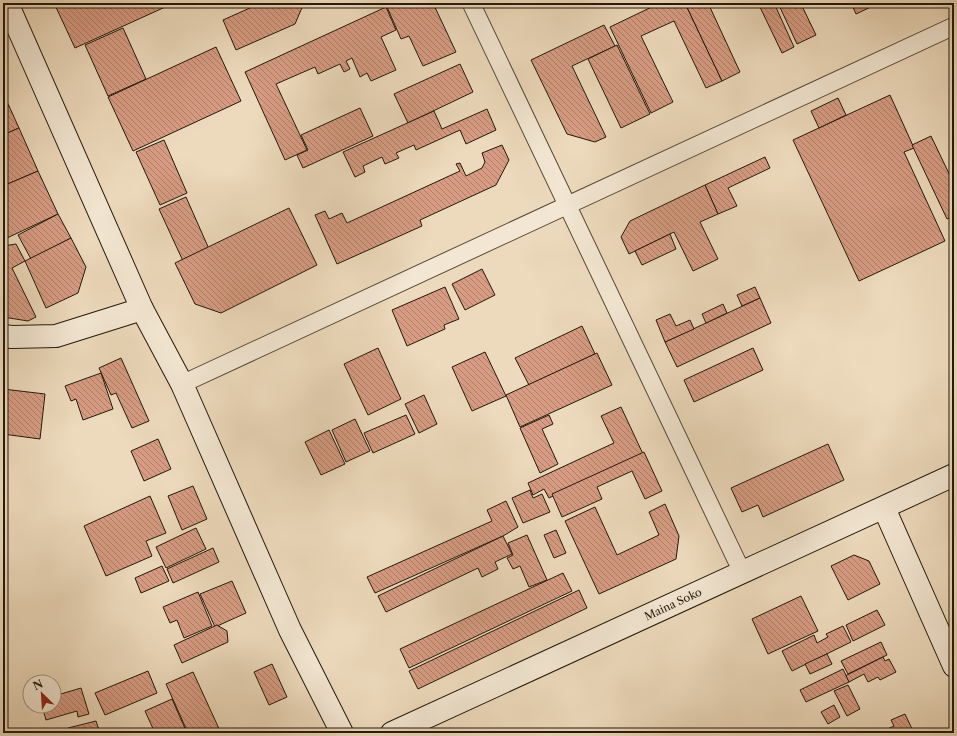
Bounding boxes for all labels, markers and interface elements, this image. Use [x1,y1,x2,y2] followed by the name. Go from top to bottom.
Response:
[642,585,704,623] street label: Maina Soko
[22,674,62,714] north arrow
[30,676,45,693] text: N

